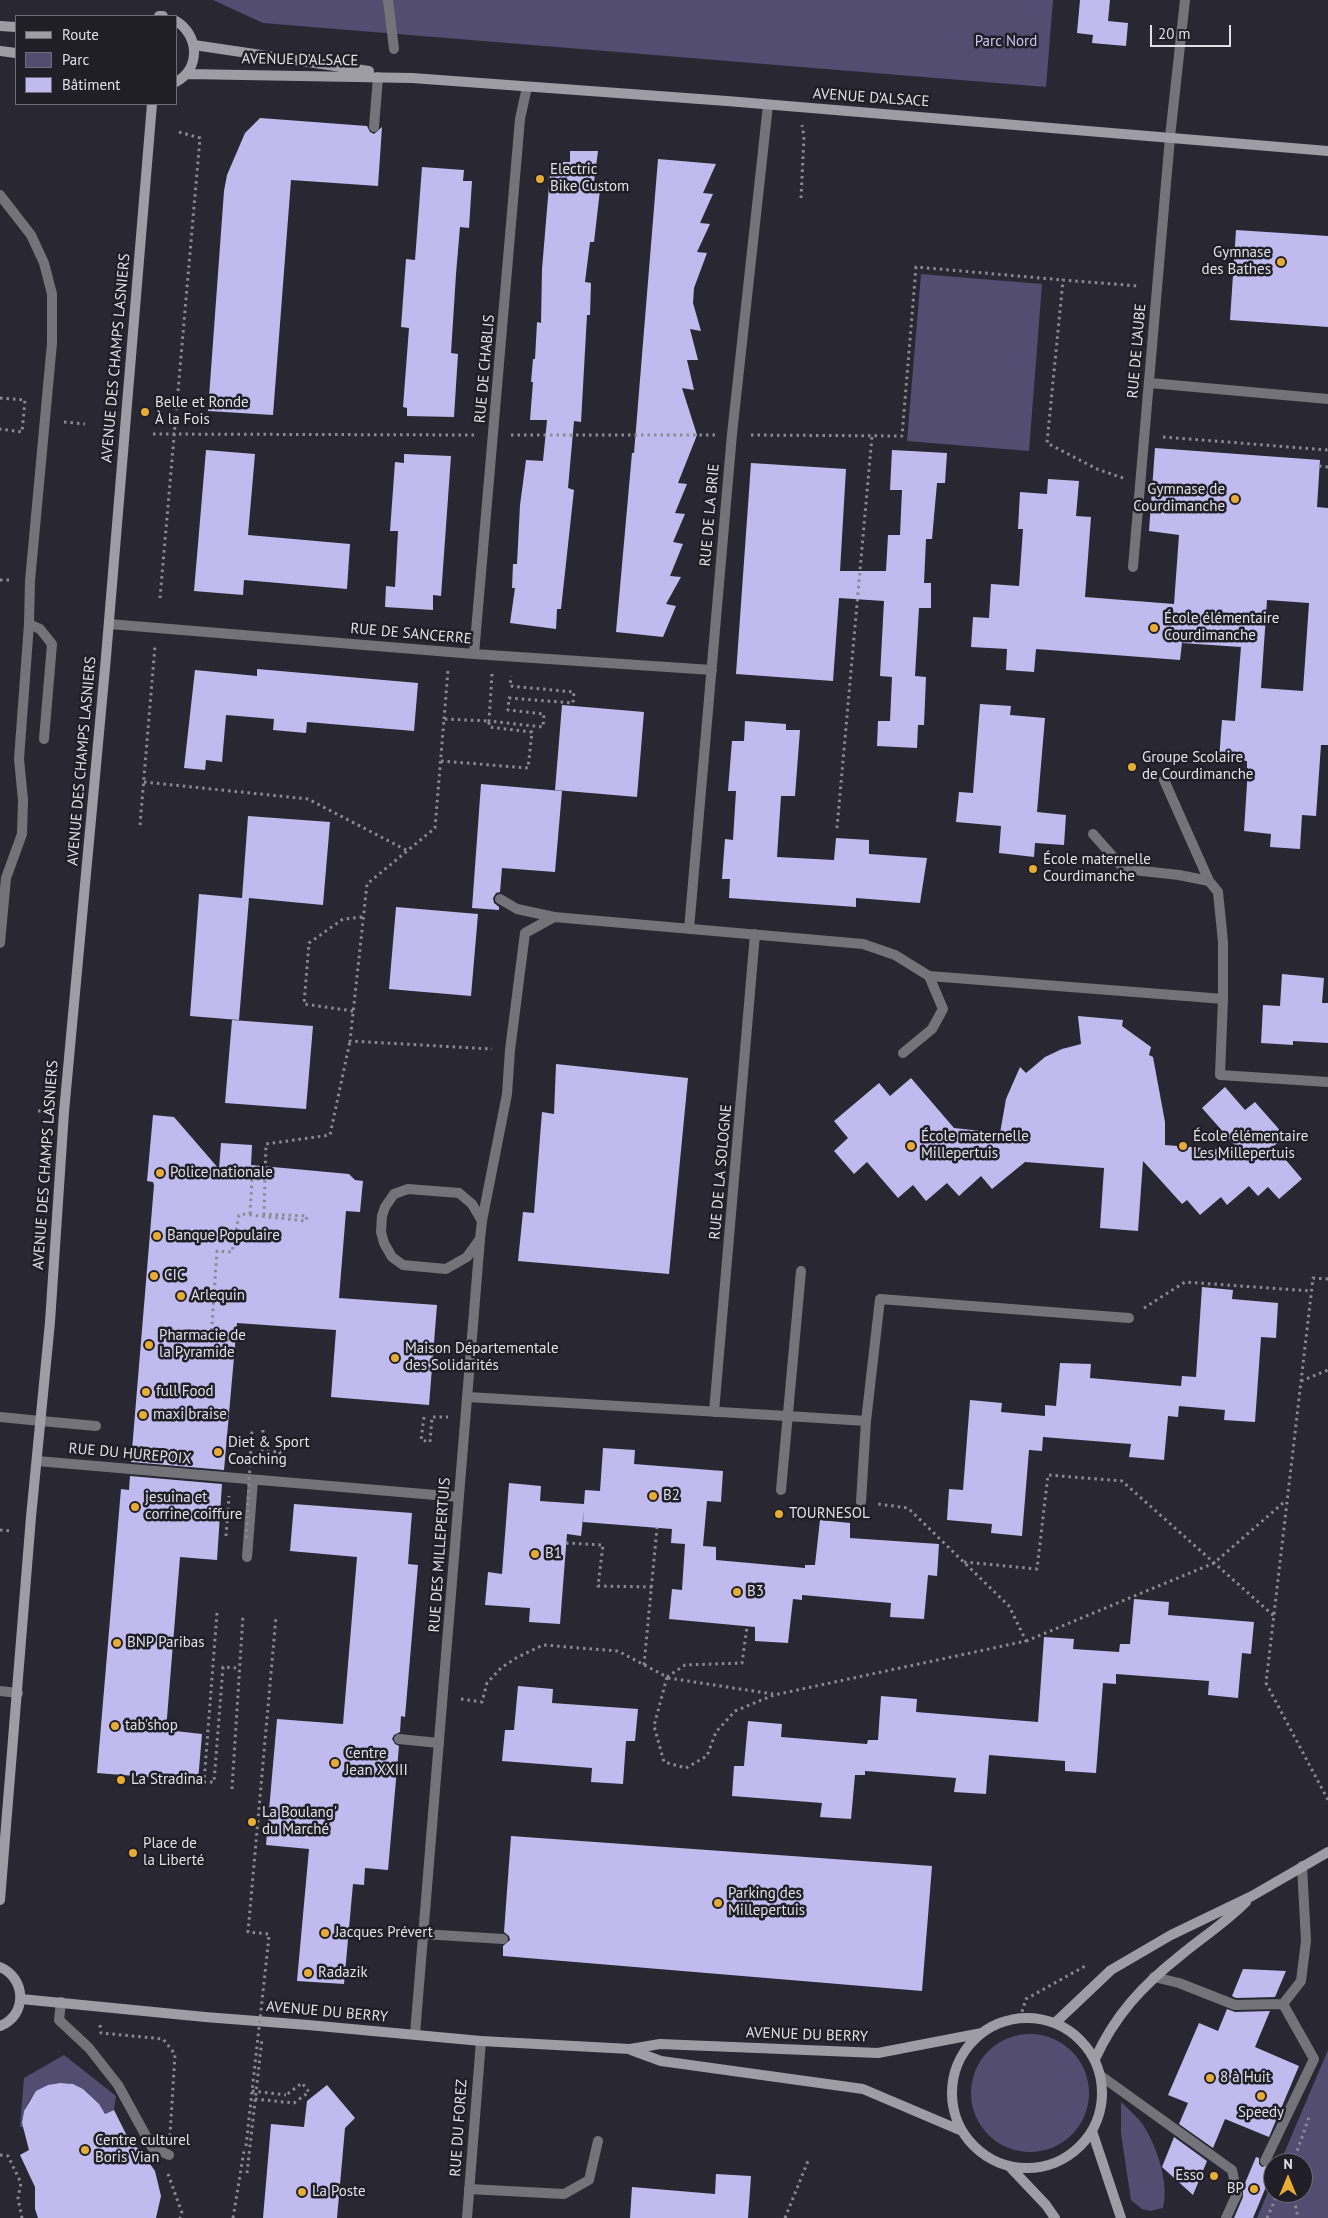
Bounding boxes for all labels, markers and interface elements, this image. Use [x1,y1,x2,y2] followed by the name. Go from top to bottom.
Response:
[15,15,178,105] legend
[1153,15,1234,47] scale bar
[1158,24,1191,43] text: 20 m
[62,25,99,44] text: Route
[975,33,1037,51] park label: Parc Nord
[62,50,89,69] text: Parc
[241,50,359,70] street label: AVENUE D'ALSACE
[62,75,120,94] text: Bâtiment
[812,85,930,111] street label: AVENUE D'ALSACE
[550,161,629,196] place label: Electric Bike Custom
[534,173,546,185] marker: Electric Bike Custom
[1202,244,1271,279] place label: Gymnase des Bathes
[98,253,134,463] street label: AVENUE DES CHAMPS LASNIERS
[1275,256,1287,268] marker: Gymnase des Bathes
[1124,303,1150,399] street label: RUE DE L'AUBE
[471,314,499,424] street label: RUE DE CHABLIS
[155,394,249,429] place label: Belle et Ronde À la Fois
[139,406,151,418] marker: Belle et Ronde À la Fois
[697,463,723,567] street label: RUE DE LA BRIE
[1133,481,1225,516] place label: Gymnase de Courdimanche
[1229,493,1241,505] marker: Gymnase de Courdimanche
[1164,610,1279,645] place label: École élémentaire Courdimanche
[349,620,473,648] street label: RUE DE SANCERRE
[1148,622,1160,634] marker: École élémentaire Courdimanche
[64,656,100,866] street label: AVENUE DES CHAMPS LASNIERS
[1142,749,1253,784] place label: Groupe Scolaire de Courdimanche
[1126,761,1138,773] marker: Groupe Scolaire de Courdimanche
[1043,851,1151,886] place label: École maternelle Courdimanche
[1027,863,1039,875] marker: École maternelle Courdimanche
[30,1060,62,1270] street label: AVENUE DES CHAMPS LASNIERS
[706,1104,736,1240] street label: RUE DE LA SOLOGNE
[921,1128,1029,1163] place label: École maternelle Millepertuis
[1193,1128,1308,1163] place label: École élémentaire Les Millepertuis
[905,1140,917,1152] marker: École maternelle Millepertuis
[1177,1140,1189,1152] marker: École élémentaire Les Millepertuis
[170,1164,273,1182] place label: Police nationale
[154,1167,166,1179] marker: Police nationale
[167,1227,280,1245] place label: Banque Populaire
[151,1230,163,1242] marker: Banque Populaire
[164,1267,185,1285] place label: CIC
[148,1270,160,1282] marker: CIC
[191,1287,245,1305] place label: Arlequin
[175,1290,187,1302] marker: Arlequin
[159,1327,246,1362] place label: Pharmacie de la Pyramide
[143,1339,155,1351] marker: Pharmacie de la Pyramide
[405,1340,558,1375] place label: Maison Départementale des Solidarités
[389,1352,401,1364] marker: Maison Départementale des Solidarités
[156,1383,214,1401] place label: full Food
[140,1386,152,1398] marker: full Food
[153,1406,227,1424] place label: maxi braise
[137,1409,149,1421] marker: maxi braise
[228,1434,310,1469] place label: Diet & Sport Coaching
[68,1440,192,1468] street label: RUE DU HUREPOIX
[212,1446,224,1458] marker: Diet & Sport Coaching
[426,1477,454,1633] street label: RUE DES MILLEPERTUIS
[663,1487,680,1505] place label: B2
[145,1489,242,1524] place label: jesuina et corrine coiffure
[647,1490,659,1502] marker: B2
[129,1501,141,1513] marker: jesuina et corrine coiffure
[789,1505,870,1523] place label: TOURNESOL
[773,1508,785,1520] marker: TOURNESOL
[545,1545,562,1563] place label: B1
[529,1548,541,1560] marker: B1
[747,1583,764,1601] place label: B3
[731,1586,743,1598] marker: B3
[127,1634,205,1652] place label: BNP Paribas
[111,1637,123,1649] marker: BNP Paribas
[125,1717,178,1735] place label: tab'shop
[109,1720,121,1732] marker: tab'shop
[345,1745,408,1780] place label: Centre Jean XXIII
[329,1757,341,1769] marker: Centre Jean XXIII
[131,1771,203,1789] place label: La Stradina
[115,1774,127,1786] marker: La Stradina
[262,1804,337,1839] place label: La Boulang' du Marché
[246,1816,258,1828] marker: La Boulang' du Marché
[143,1835,204,1870] place label: Place de la Liberté
[127,1847,139,1859] marker: Place de la Liberté
[728,1885,805,1920] place label: Parking des Millepertuis
[712,1897,724,1909] marker: Parking des Millepertuis
[335,1924,433,1942] place label: Jacques Prévert
[319,1927,331,1939] marker: Jacques Prévert
[318,1964,368,1982] place label: Radazik
[302,1967,314,1979] marker: Radazik
[265,1998,389,2026] street label: AVENUE DU BERRY
[746,2024,868,2046] street label: AVENUE DU BERRY
[1220,2069,1271,2087] place label: 8 à Huit
[1204,2072,1216,2084] marker: 8 à Huit
[447,2079,471,2177] street label: RUE DU FOREZ
[1255,2090,1267,2102] marker: Speedy
[1238,2104,1284,2122] place label: Speedy
[95,2132,190,2167] place label: Centre culturel Boris Vian
[79,2144,91,2156] marker: Centre culturel Boris Vian
[1263,2153,1313,2203] north arrow
[1283,2155,1293,2173] text: N
[1175,2167,1204,2185] place label: Esso
[1208,2170,1220,2182] marker: Esso
[1227,2180,1244,2198] place label: BP
[312,2183,366,2201] place label: La Poste
[1248,2183,1260,2195] marker: BP
[296,2186,308,2198] marker: La Poste

